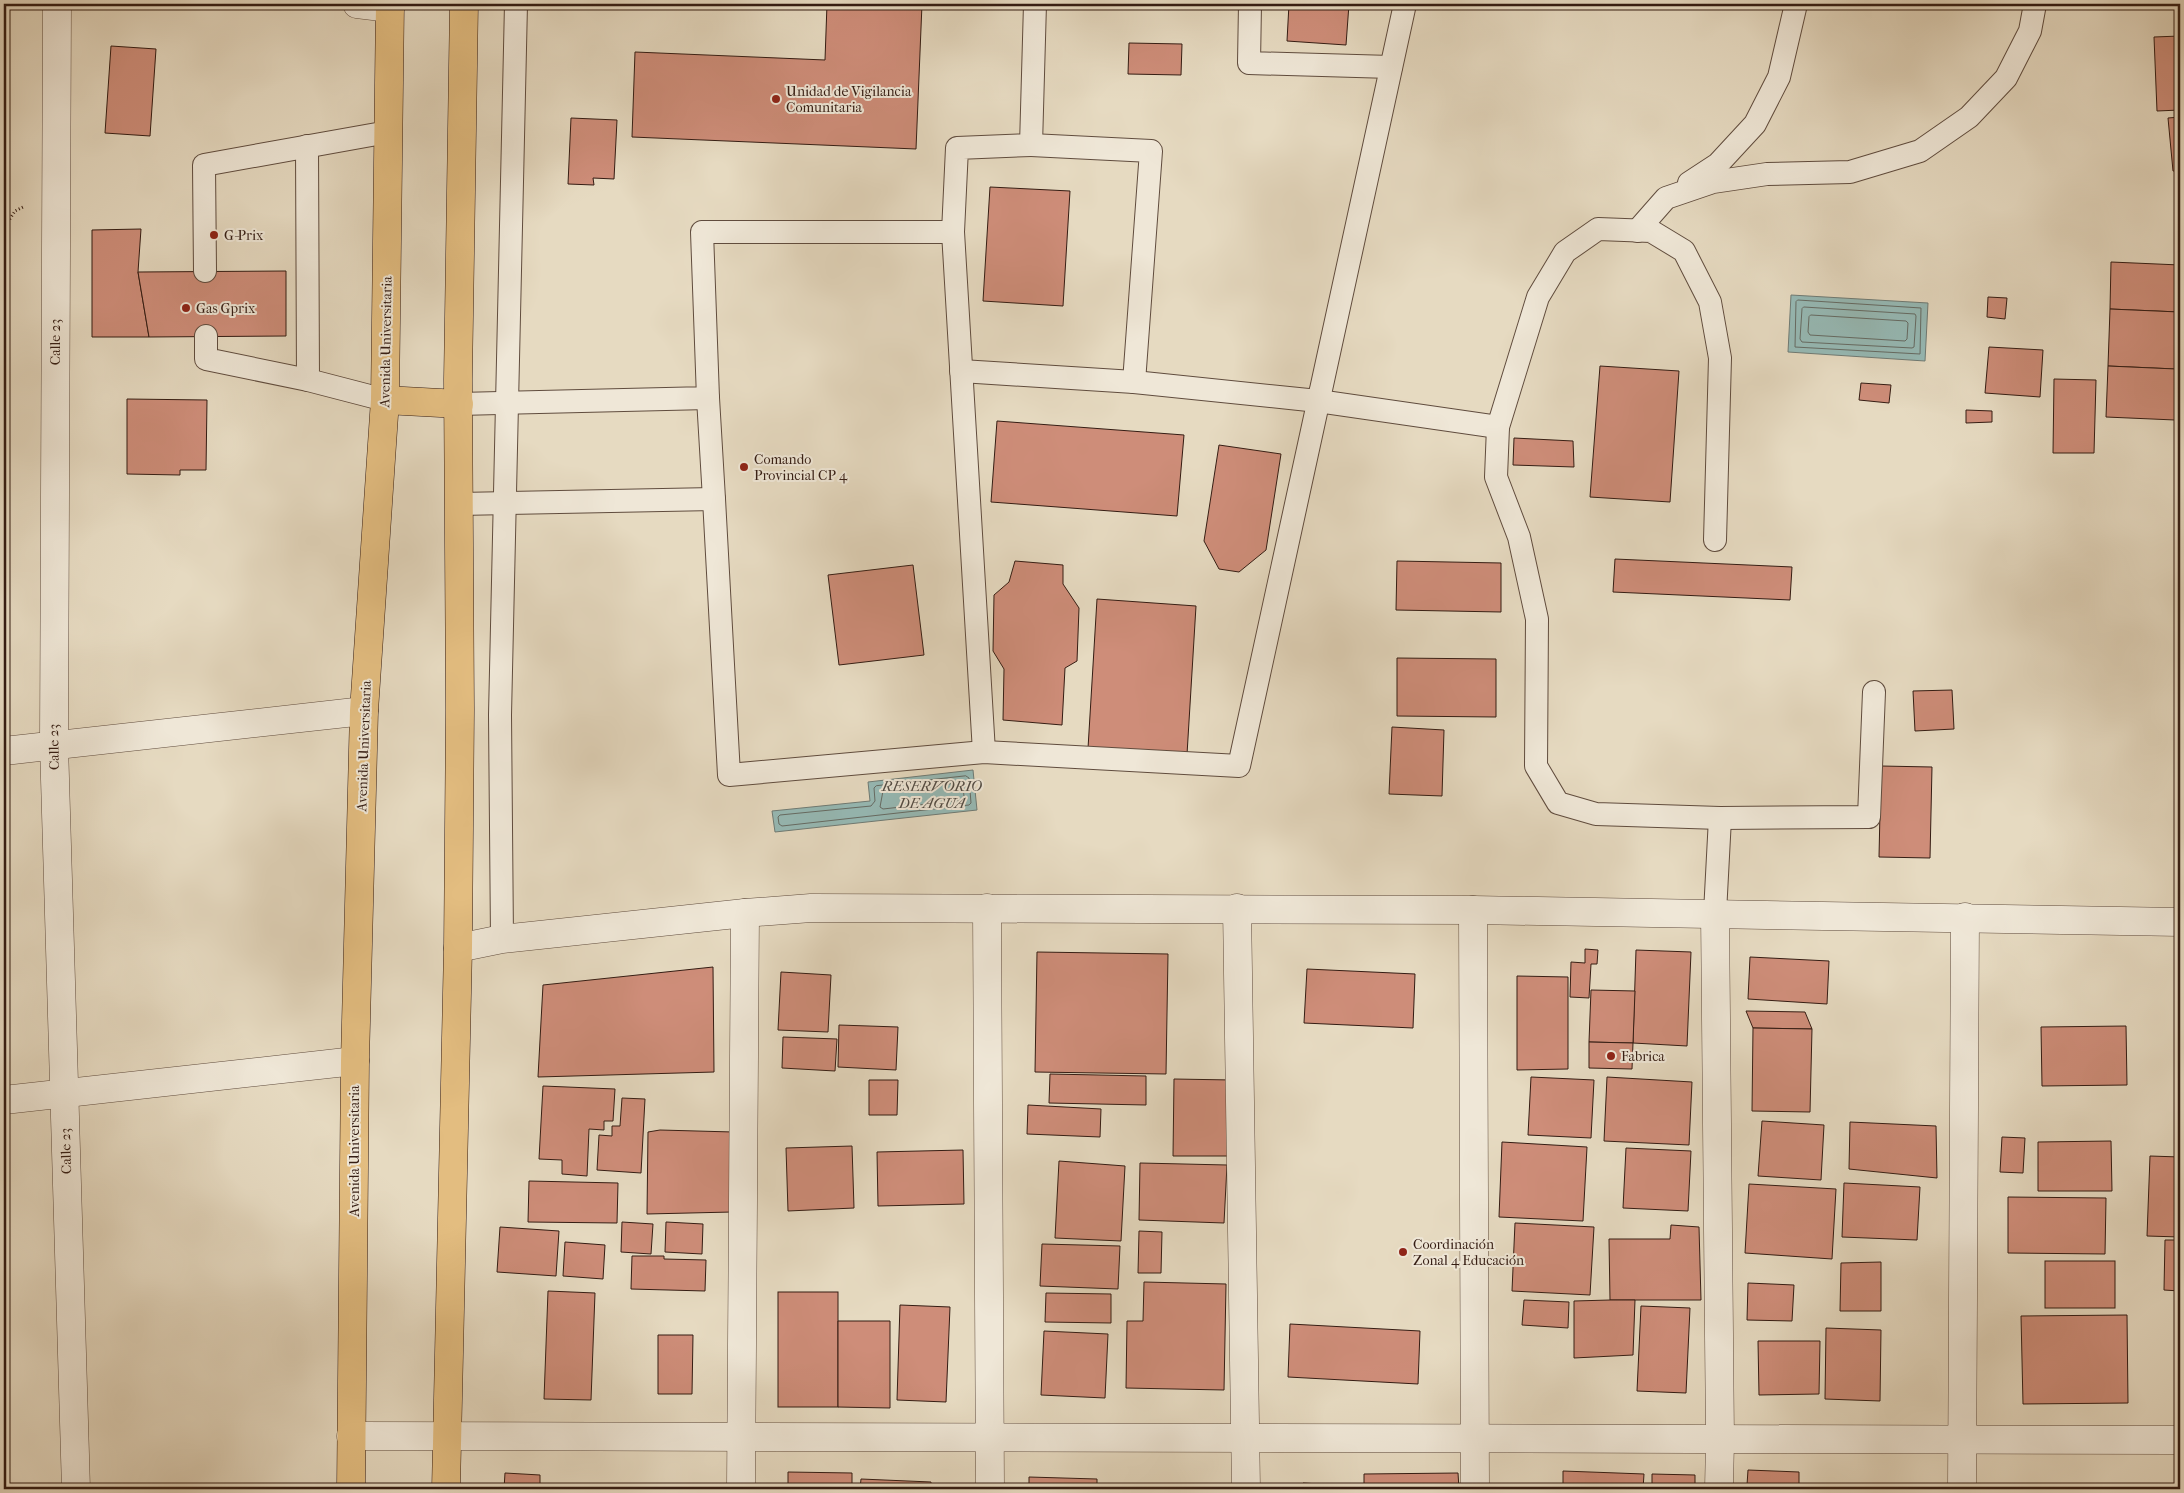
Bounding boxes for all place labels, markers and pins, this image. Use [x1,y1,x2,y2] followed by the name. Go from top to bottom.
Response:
[786,83,912,116] place label: Unidad de Vigilancia Comunitaria
[770,93,782,105] marker: Unidad de Vigilancia Comunitaria
[224,227,264,244] place label: G-Prix
[208,229,220,241] marker: G-Prix
[196,300,256,317] place label: Gas Gprix
[180,302,192,314] marker: Gas Gprix
[754,451,848,484] place label: Comando Provincial CP 4
[738,461,750,473] marker: Comando Provincial CP 4
[1621,1048,1665,1065] place label: Fabrica
[1605,1050,1617,1062] marker: Fabrica
[1413,1236,1524,1269] place label: Coordinación Zonal 4 Educación
[1397,1246,1409,1258] marker: Coordinación Zonal 4 Educación

